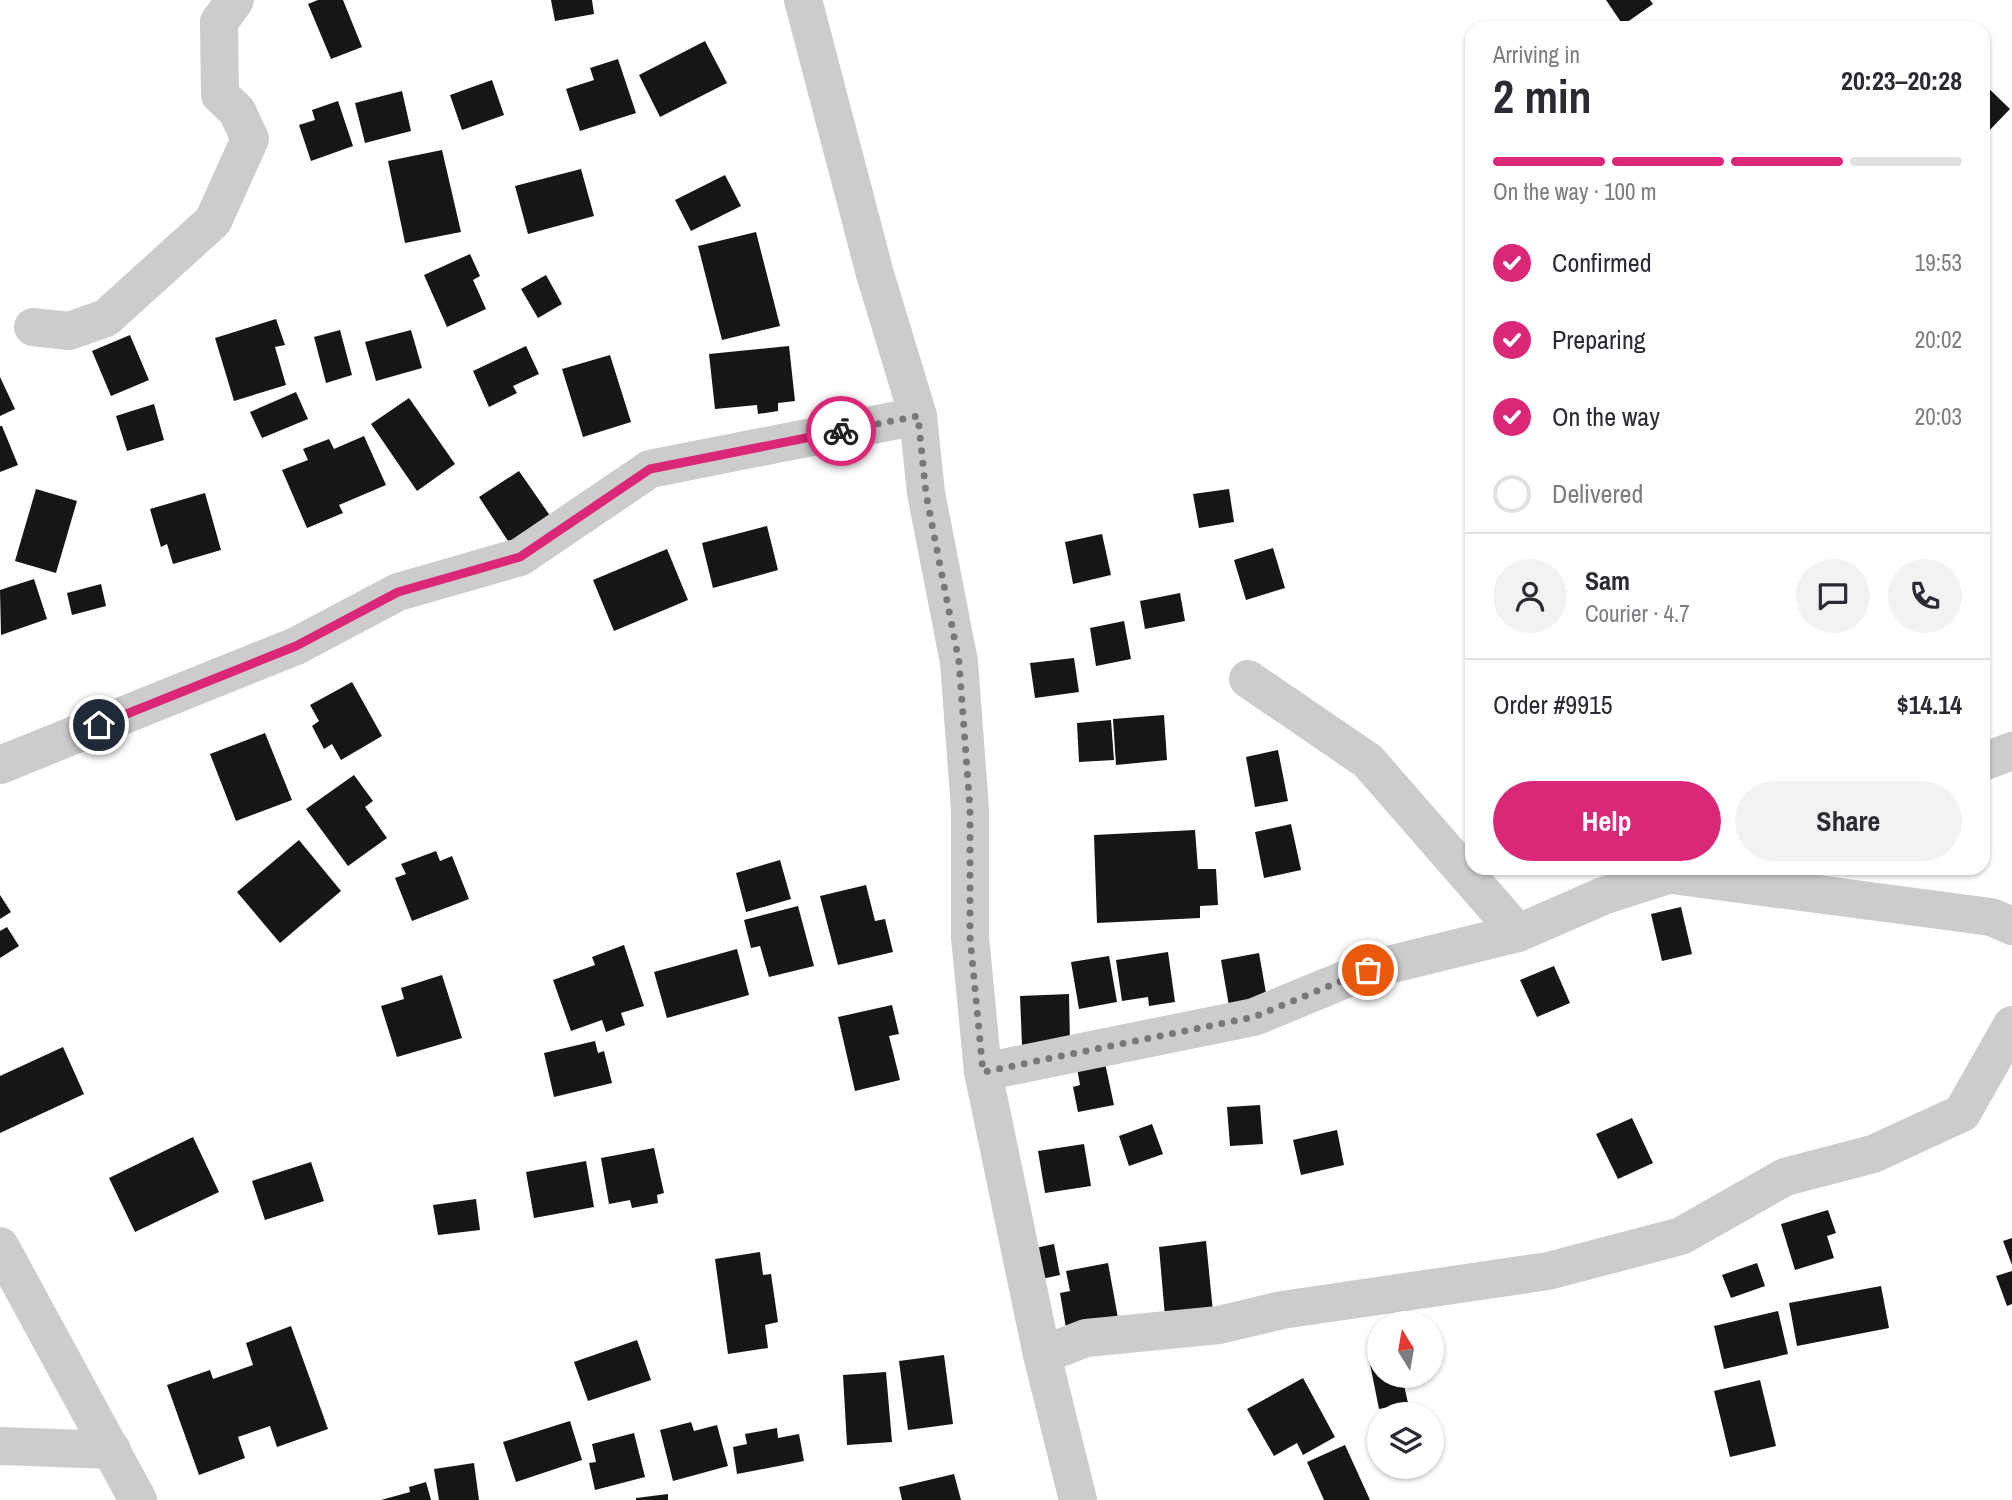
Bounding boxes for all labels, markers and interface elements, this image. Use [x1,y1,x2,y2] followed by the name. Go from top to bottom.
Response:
[1493,39,1580,70] text: Arriving in
[1841,63,1962,98] text: 20:23–20:28
[1493,65,1592,127] text: 2 min
[1493,176,1657,207] text: On the way · 100 m
[1493,244,1531,282] icon: check
[1552,245,1652,280] text: Confirmed
[1915,247,1962,278] text: 19:53
[1493,321,1531,359] icon: check
[1552,322,1646,357] text: Preparing
[1915,324,1962,355] text: 20:02
[806,396,876,466] courier
[1493,398,1531,436] icon: check
[1552,399,1660,434] text: On the way
[1915,401,1962,432] text: 20:03
[822,412,860,450] icon: bike
[1552,476,1643,511] text: Delivered
[1493,559,1567,633] button: person
[1796,559,1870,633] button: chat
[1888,559,1962,633] button: phone
[1585,563,1630,598] text: Sam
[1585,598,1690,629] text: Courier · 4.7
[1493,687,1613,722] text: Order #9915
[1897,687,1962,722] text: $14.14
[69,695,129,755] pin
[80,706,118,744] icon: home
[1493,781,1721,861] button: Help
[1735,781,1962,861] button: Share
[1338,940,1398,1000] pin
[1349,951,1387,989] icon: bag
[1367,1311,1444,1388] north arrow
[1367,1311,1444,1479] map controls
[1367,1402,1444,1479] button: layers

